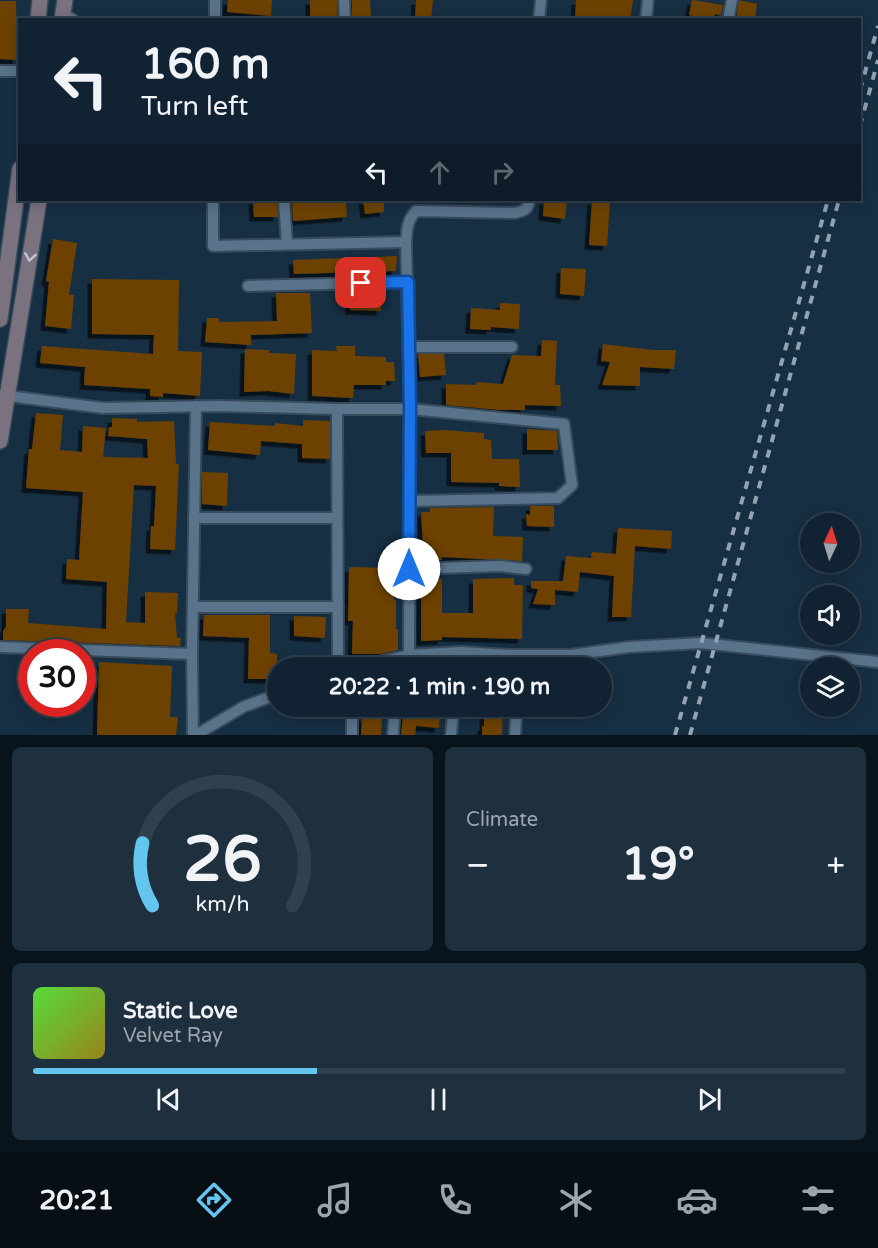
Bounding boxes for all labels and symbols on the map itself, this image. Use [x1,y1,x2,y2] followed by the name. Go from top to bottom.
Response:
[24,253,36,262] one-way arrow
[335,257,386,308] pin
[800,513,860,573] north arrow
[377,537,441,601] position arrow
[18,639,96,717] speed limit sign: 30

